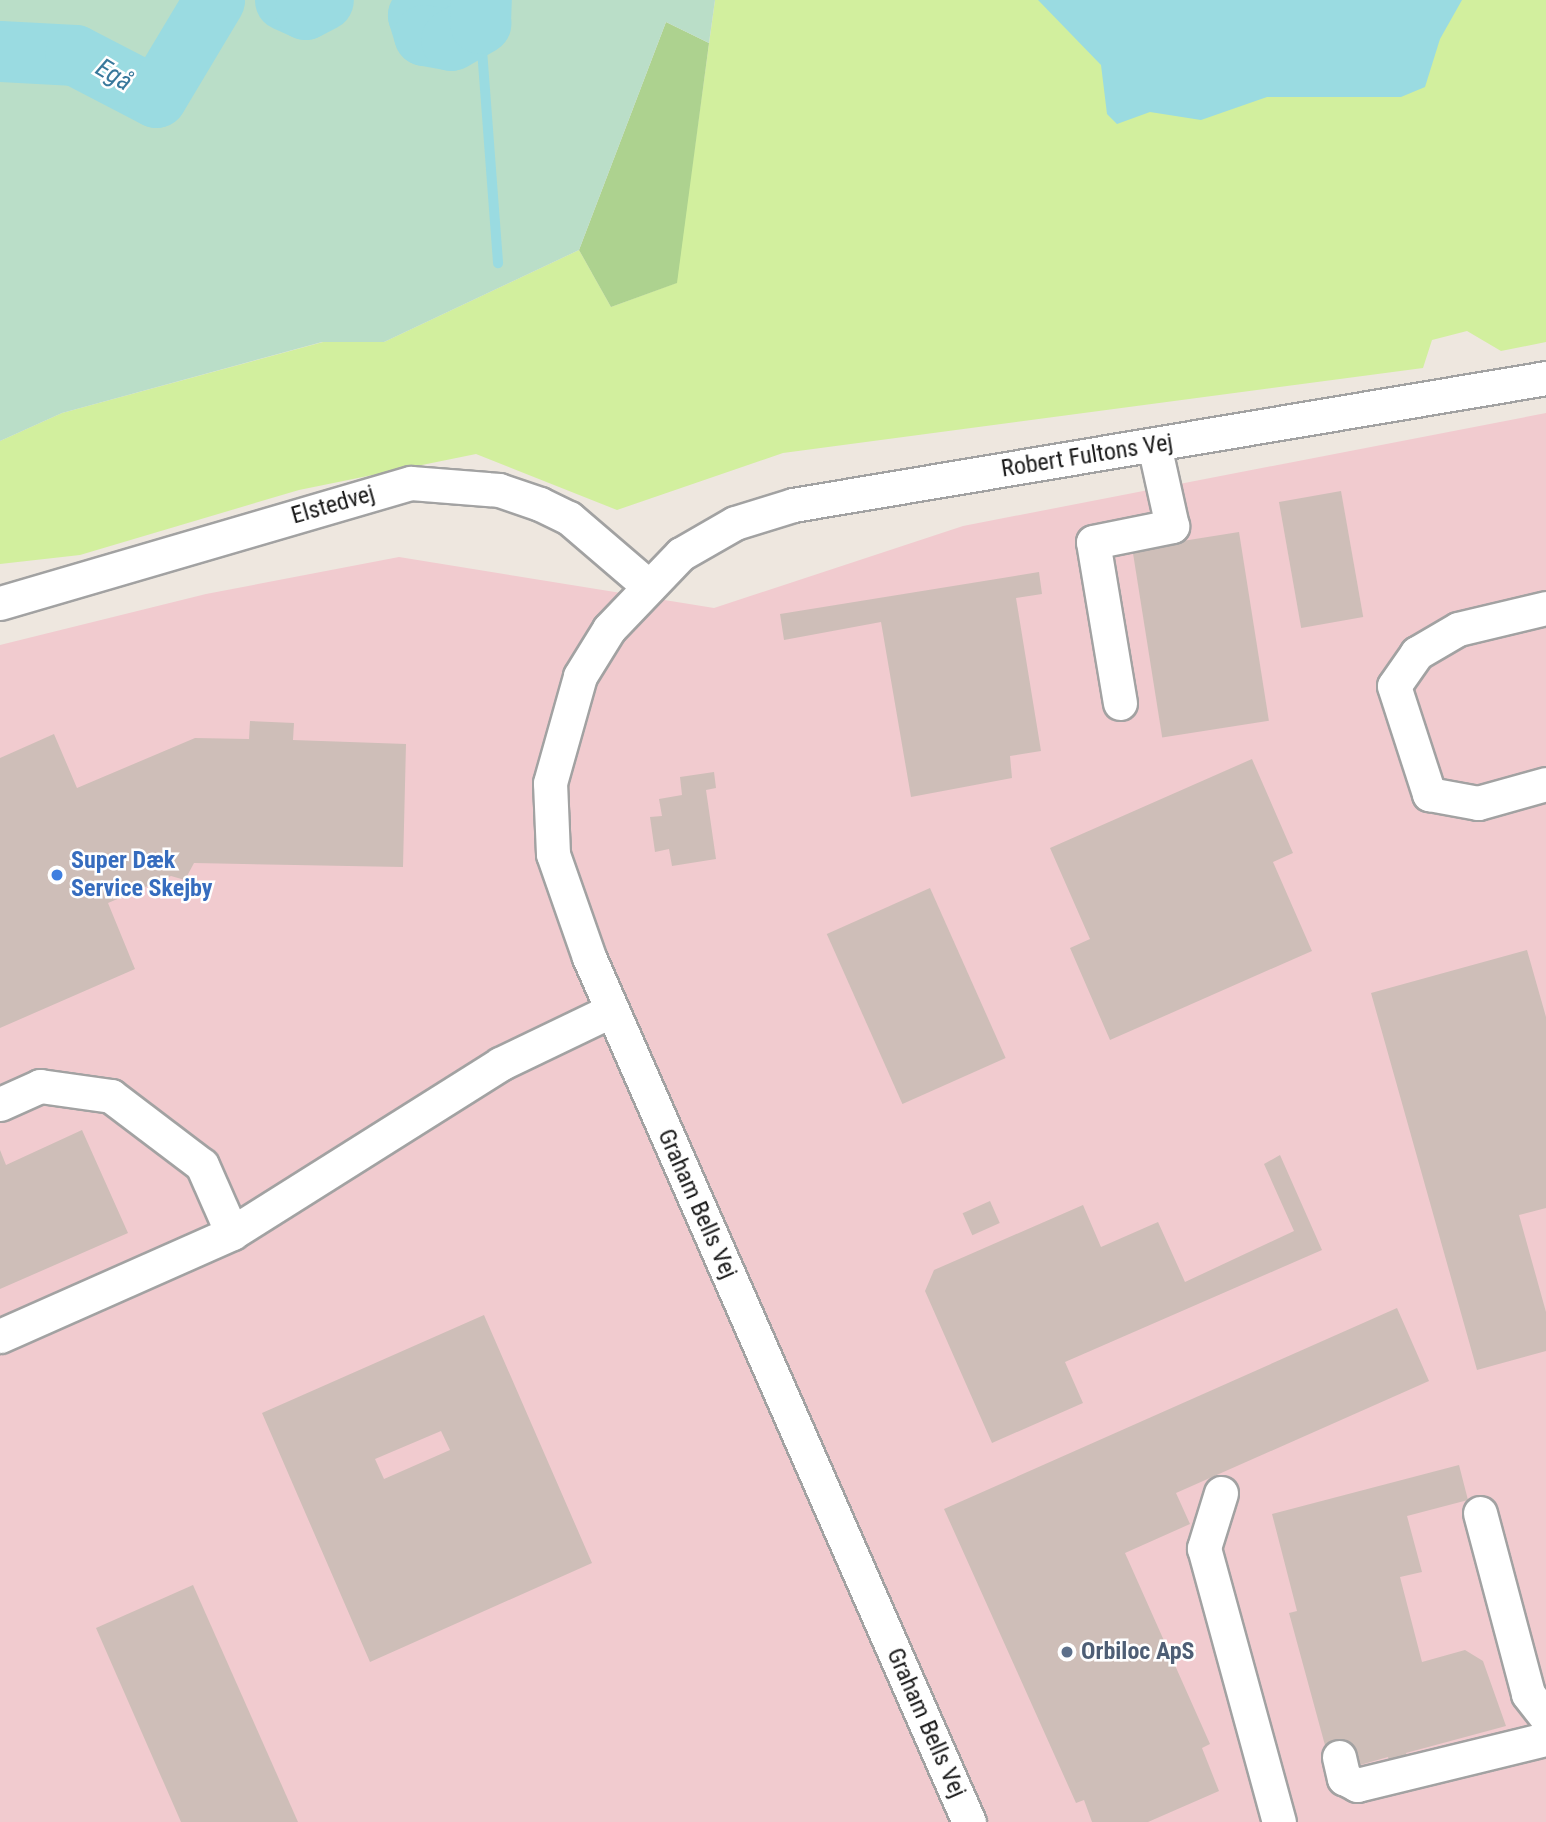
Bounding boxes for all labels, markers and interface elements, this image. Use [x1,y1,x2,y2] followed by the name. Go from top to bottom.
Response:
[90,52,138,98] water label: Egå
[999,428,1175,484] street label: Robert Fultons Vej
[288,479,378,531] street label: Elstedvej
[71,847,212,903] place label: Super Dæk Service Skejby
[49,867,65,883] marker: Super Dæk Service Skejby
[651,1125,743,1283] street label: Graham Bells Vej
[1081,1638,1195,1666] place label: Orbiloc ApS
[880,1644,972,1802] street label: Graham Bells Vej
[1059,1644,1075,1660] marker: Orbiloc ApS

